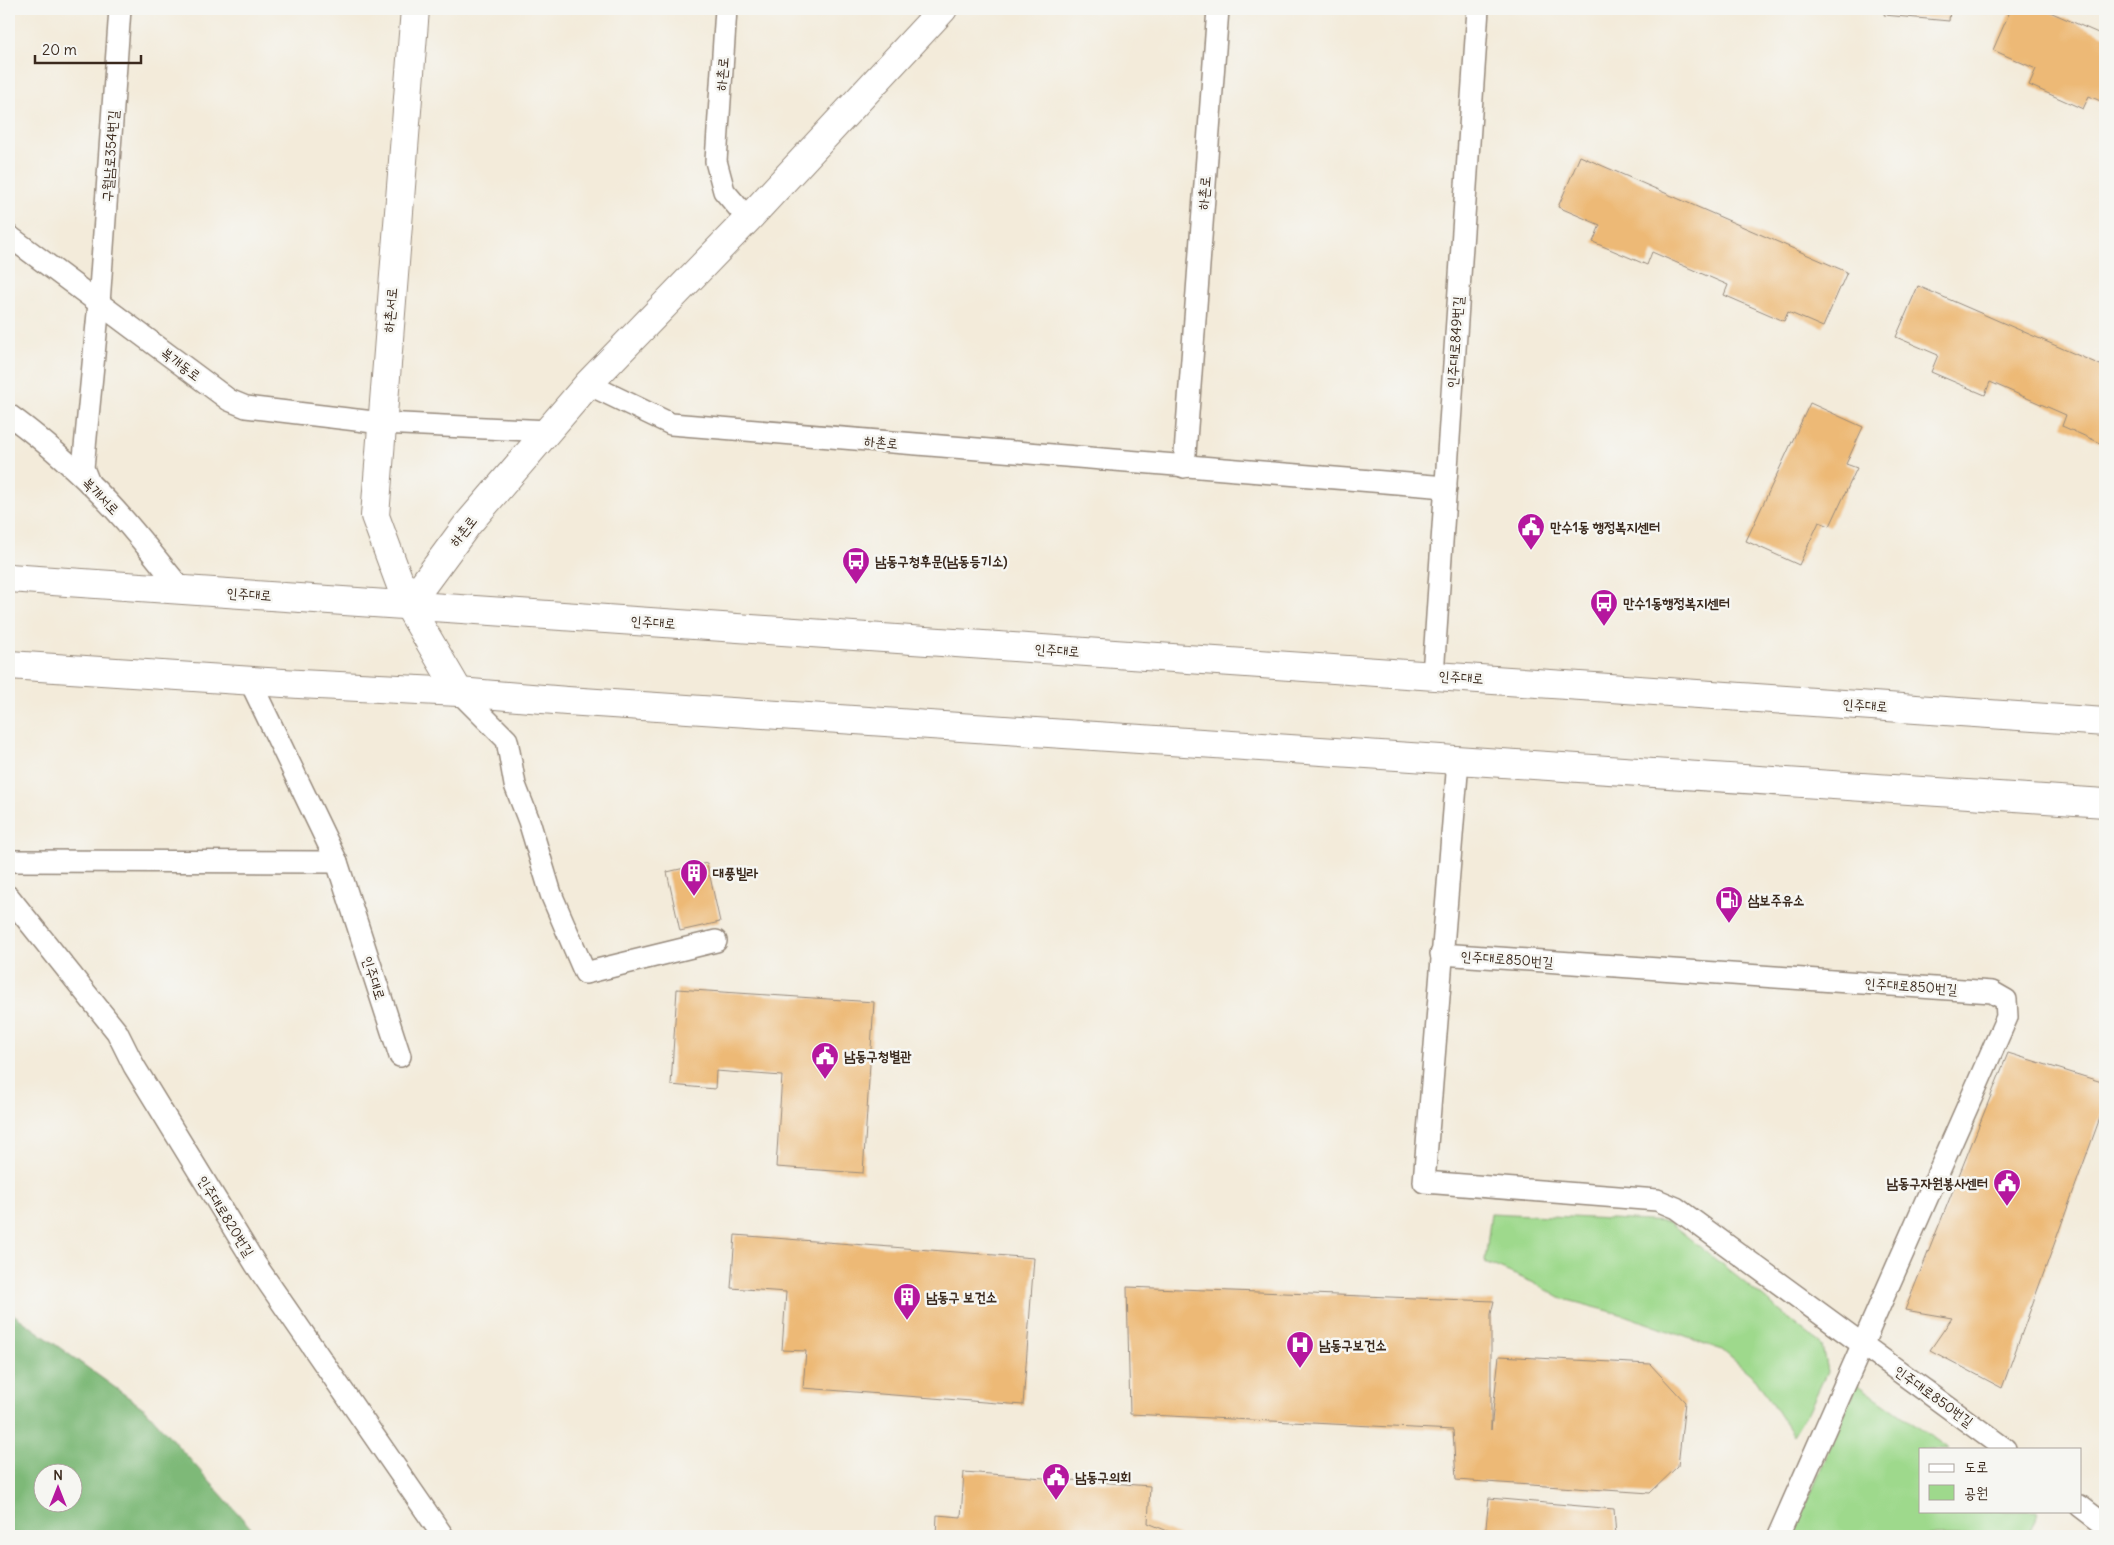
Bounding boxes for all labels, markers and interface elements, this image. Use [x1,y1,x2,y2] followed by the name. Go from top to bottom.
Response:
[35,32,141,64] scale bar
[42,40,77,59] text: 20 m
[712,57,732,91] street label: 하촌로
[98,109,122,202] street label: 구월남로354번길
[1194,176,1214,210] street label: 하촌로
[379,287,401,333] street label: 하촌서로
[1443,295,1467,388] street label: 인주대로849번길
[158,343,204,385] street label: 복개동로
[863,432,899,452] street label: 하촌로
[79,474,123,518] street label: 복개서로
[446,512,480,550] street label: 하촌로
[1516,512,1546,551] public building icon: 만수1동 행정복지센터
[1550,518,1660,536] place label: 만수1동 행정복지센터
[841,546,871,585] bus stop icon: 남동구청후문(남동등기소)
[875,552,1007,570] place label: 남동구청후문(남동등기소)
[226,583,272,605] street label: 인주대로
[1589,588,1619,627] bus stop icon: 만수1동행정복지센터
[1623,594,1730,612] place label: 만수1동행정복지센터
[630,611,676,633] street label: 인주대로
[1034,639,1080,661] street label: 인주대로
[1438,666,1484,688] street label: 인주대로
[1842,694,1888,716] street label: 인주대로
[679,858,709,897] building icon: 대풍빌라
[712,864,759,882] place label: 대풍빌라
[1714,885,1744,924] fuel station icon: 삼보주유소
[1747,891,1804,909] place label: 삼보주유소
[1460,947,1555,971] street label: 인주대로850번길
[358,954,390,1002] street label: 인주대로
[1864,974,1959,998] street label: 인주대로850번길
[810,1041,840,1080] public building icon: 남동구청별관
[844,1047,912,1065] place label: 남동구청별관
[1992,1168,2022,1207] public building icon: 남동구자원봉사센터
[194,1172,259,1261] street label: 인주대로820번길
[1887,1174,1988,1192] place label: 남동구자원봉사센터
[892,1282,922,1321] building icon: 남동구 보건소
[926,1288,997,1306] place label: 남동구 보건소
[1285,1330,1315,1369] hospital icon: 남동구보건소
[1319,1336,1387,1354] place label: 남동구보건소
[1891,1361,1977,1431] street label: 인주대로850번길
[1919,1448,2082,1512] legend
[1964,1457,1988,1476] text: 도로
[32,1462,82,1512] north arrow
[1041,1462,1071,1501] public building icon: 남동구의회
[53,1466,63,1484] text: N
[1075,1468,1131,1486] place label: 남동구의회
[1964,1483,1988,1502] text: 공원

